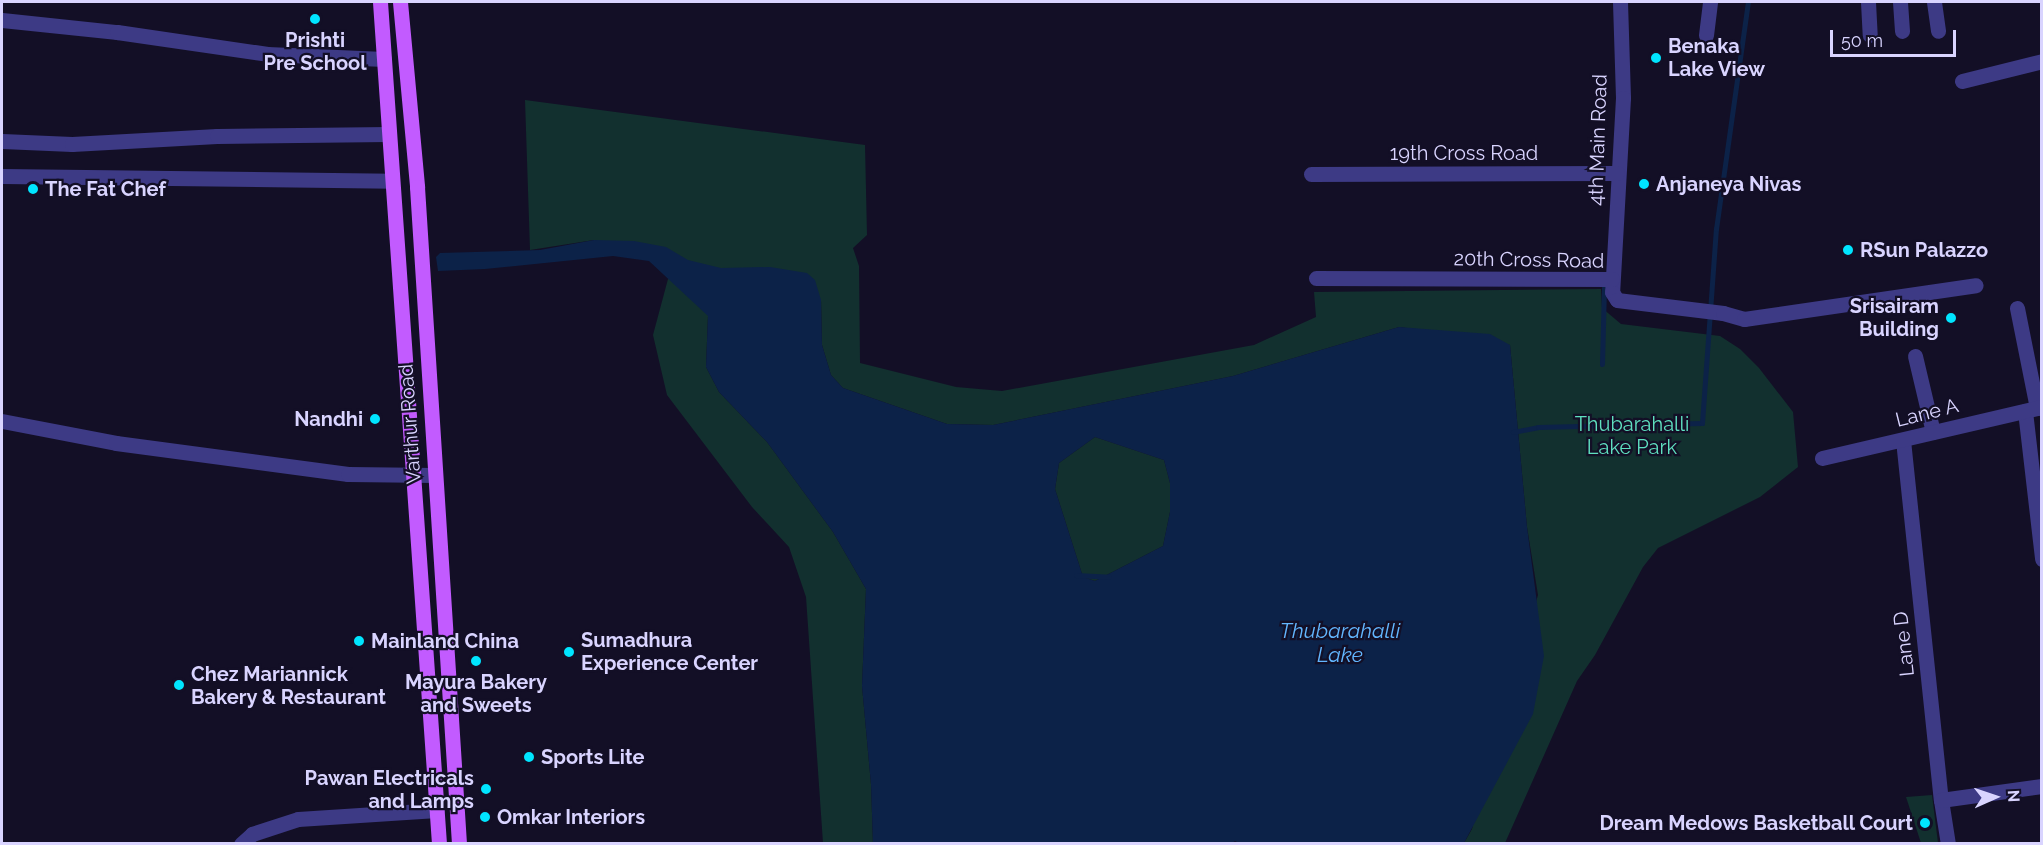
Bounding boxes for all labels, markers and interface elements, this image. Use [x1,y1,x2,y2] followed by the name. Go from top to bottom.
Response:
[308,12,322,26] marker: Prishti Pre School
[1833,18,1959,56] scale bar
[263,28,367,75] place label: Prishti Pre School
[1841,30,1883,51] text: 50 m
[1668,34,1766,81] place label: Benaka Lake View
[1649,51,1663,65] marker: Benaka Lake View
[1584,74,1612,206] street label: 4th Main Road
[1390,141,1538,165] street label: 19th Cross Road
[1656,172,1801,196] place label: Anjaneya Nivas
[45,177,166,201] place label: The Fat Chef
[1637,177,1651,191] marker: Anjaneya Nivas
[26,182,40,196] marker: The Fat Chef
[1860,238,1988,262] place label: RSun Palazzo
[1841,243,1855,257] marker: RSun Palazzo
[1453,247,1605,273] street label: 20th Cross Road
[1850,294,1939,341] place label: Srisairam Building
[1944,311,1958,325] marker: Srisairam Building
[394,363,426,485] street label: Varthur Road
[1893,394,1961,432] street label: Lane A
[294,407,363,431] place label: Nandhi
[368,412,382,426] marker: Nandhi
[1575,413,1689,460] park label: Thubarahalli Lake Park
[1889,610,1919,678] street label: Lane D
[1280,618,1400,668] water label: Thubarahalli Lake
[581,628,758,675] place label: Sumadhura Experience Center
[371,629,519,653] place label: Mainland China
[352,634,366,648] marker: Mainland China
[562,645,576,659] marker: Sumadhura Experience Center
[469,654,483,668] marker: Mayura Bakery and Sweets
[191,662,386,709] place label: Chez Mariannick Bakery & Restaurant
[405,670,547,717] place label: Mayura Bakery and Sweets
[172,678,186,692] marker: Chez Mariannick Bakery & Restaurant
[541,745,644,769] place label: Sports Lite
[522,750,536,764] marker: Sports Lite
[305,766,474,813] place label: Pawan Electricals and Lamps
[1965,767,2025,827] north arrow
[479,782,493,796] marker: Pawan Electricals and Lamps
[2004,789,2023,803] text: N
[497,805,646,829] place label: Omkar Interiors
[478,810,492,824] marker: Omkar Interiors
[1599,811,1913,835] place label: Dream Medows Basketball Court
[1918,816,1932,830] marker: Dream Medows Basketball Court

